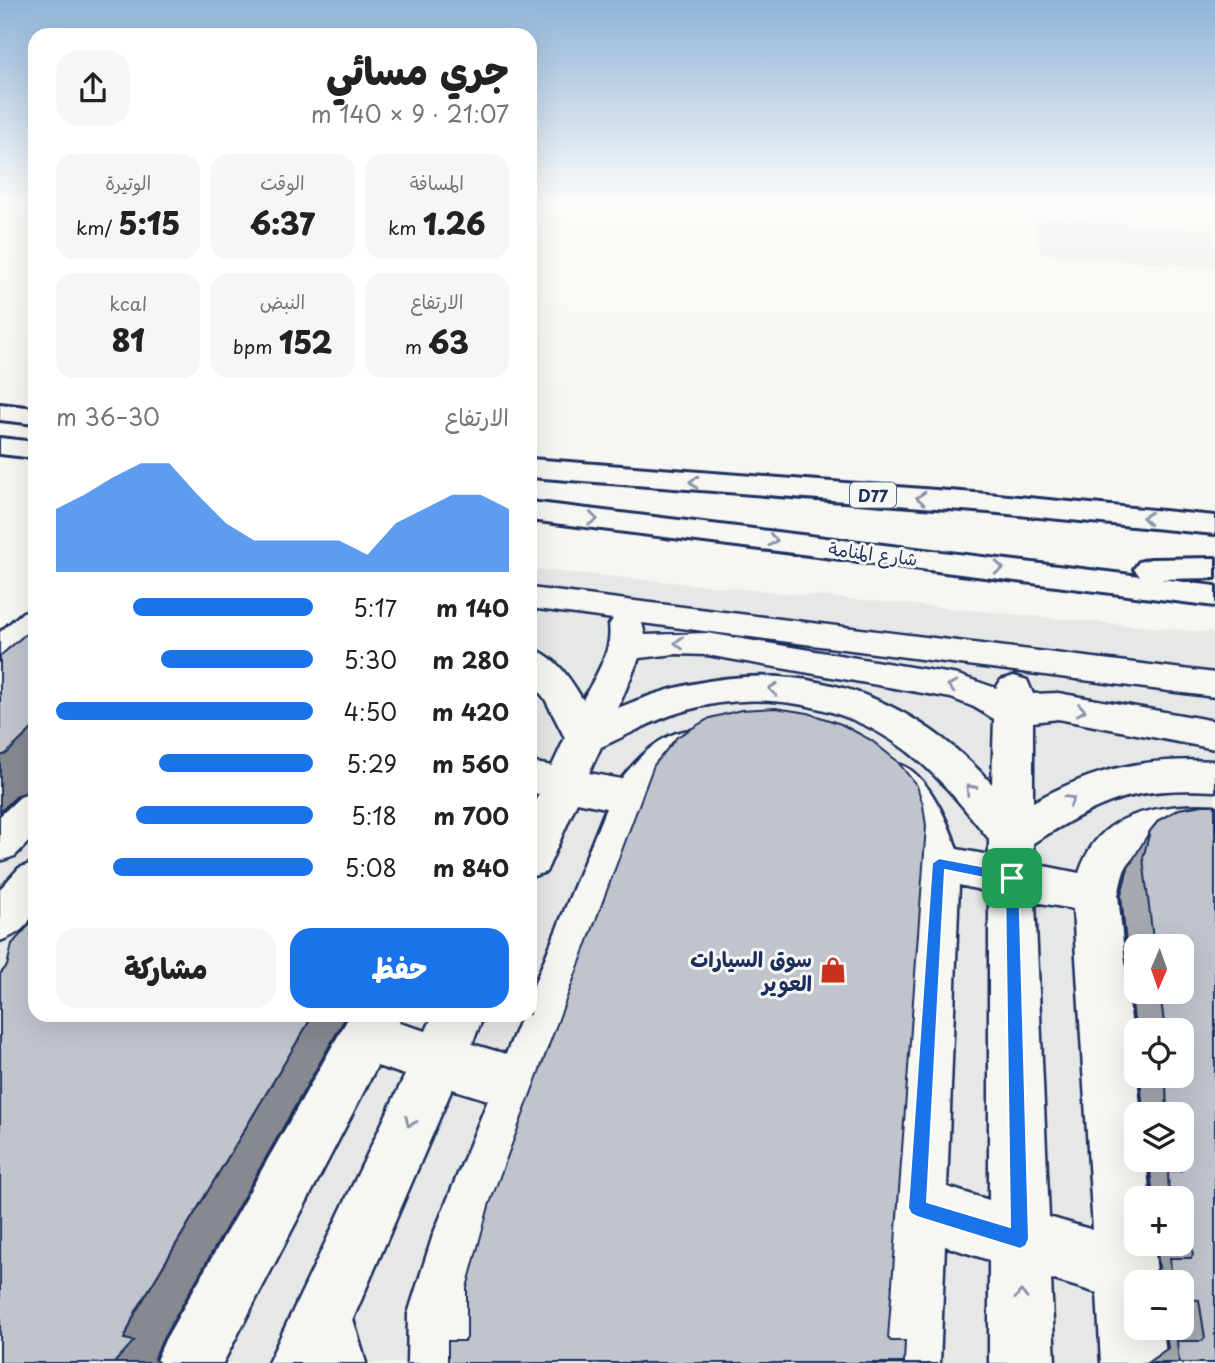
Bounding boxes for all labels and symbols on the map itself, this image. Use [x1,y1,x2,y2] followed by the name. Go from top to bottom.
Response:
[688,475,699,490] one-way arrow
[850,482,896,508] road number: D77
[915,491,926,506] one-way arrow
[588,511,599,526] one-way arrow
[1141,511,1152,526] one-way arrow
[767,533,779,548] one-way arrow
[827,534,919,572] street label: شارع المنامة
[993,561,1005,576] one-way arrow
[673,635,684,651] one-way arrow
[946,680,958,694] one-way arrow
[768,682,779,697] one-way arrow
[1075,702,1087,717] one-way arrow
[966,784,979,797] one-way arrow
[1063,795,1076,808] one-way arrow
[982,848,1042,908] pin
[1124,934,1194,1004] north arrow
[690,942,812,998] place label: سوق السيارات العوير
[818,955,848,985] shop icon: سوق السيارات العوير
[404,1115,418,1127] one-way arrow
[1013,1289,1028,1300] one-way arrow

